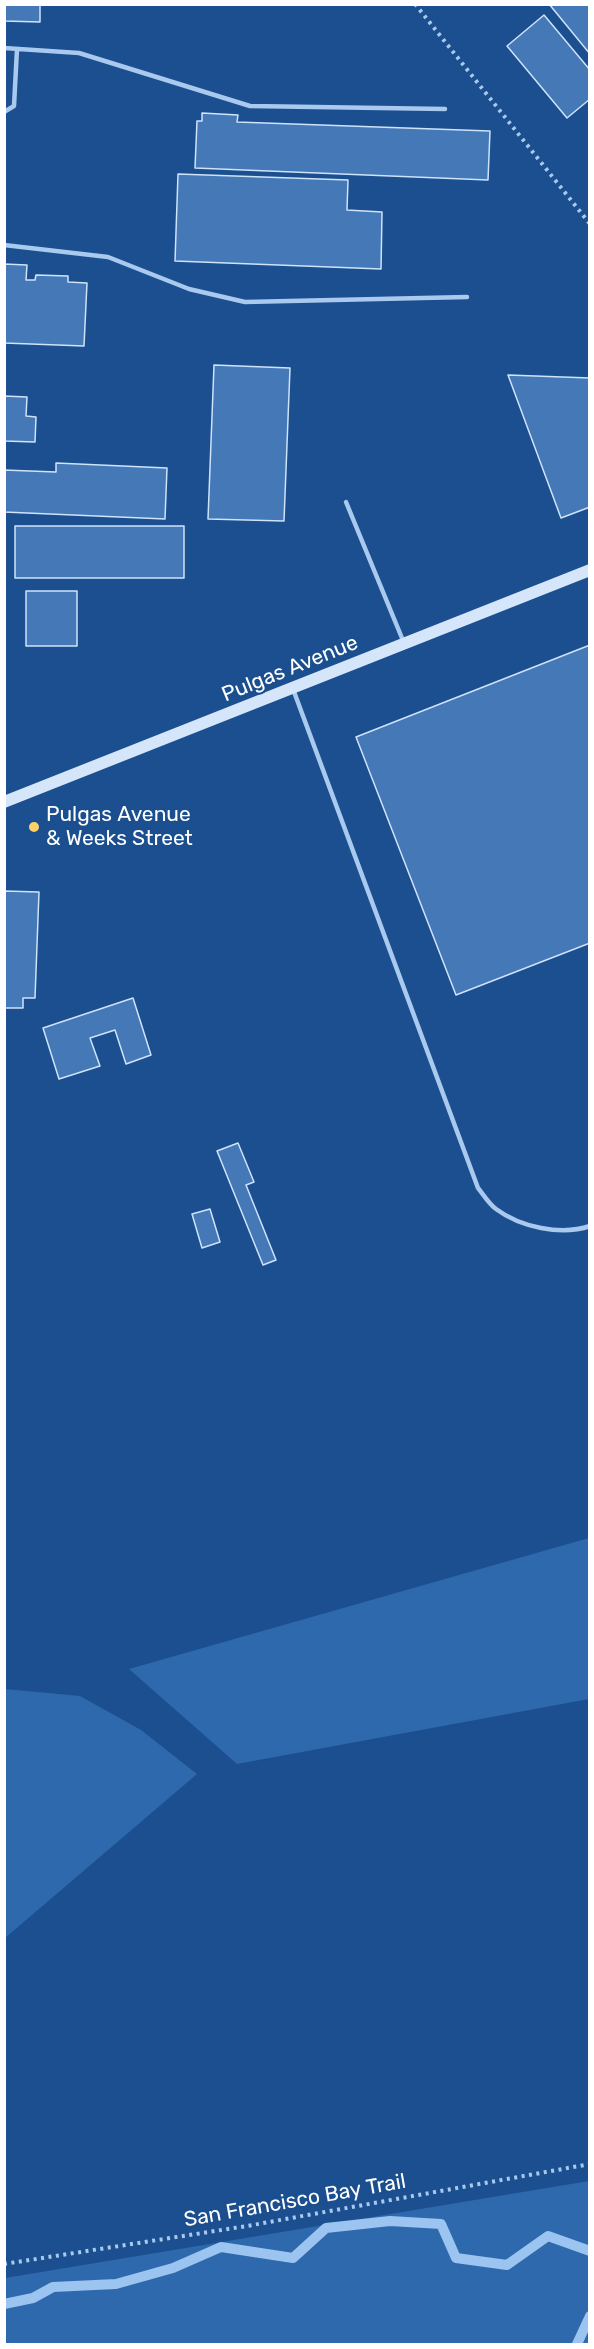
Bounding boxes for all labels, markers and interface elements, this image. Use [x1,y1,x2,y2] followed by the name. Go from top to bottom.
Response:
[218,630,362,708] street label: Pulgas Avenue
[46,802,193,852] place label: Pulgas Avenue & Weeks Street
[27,820,41,834] marker: Pulgas Avenue & Weeks Street
[182,2169,408,2233] street label: San Francisco Bay Trail

